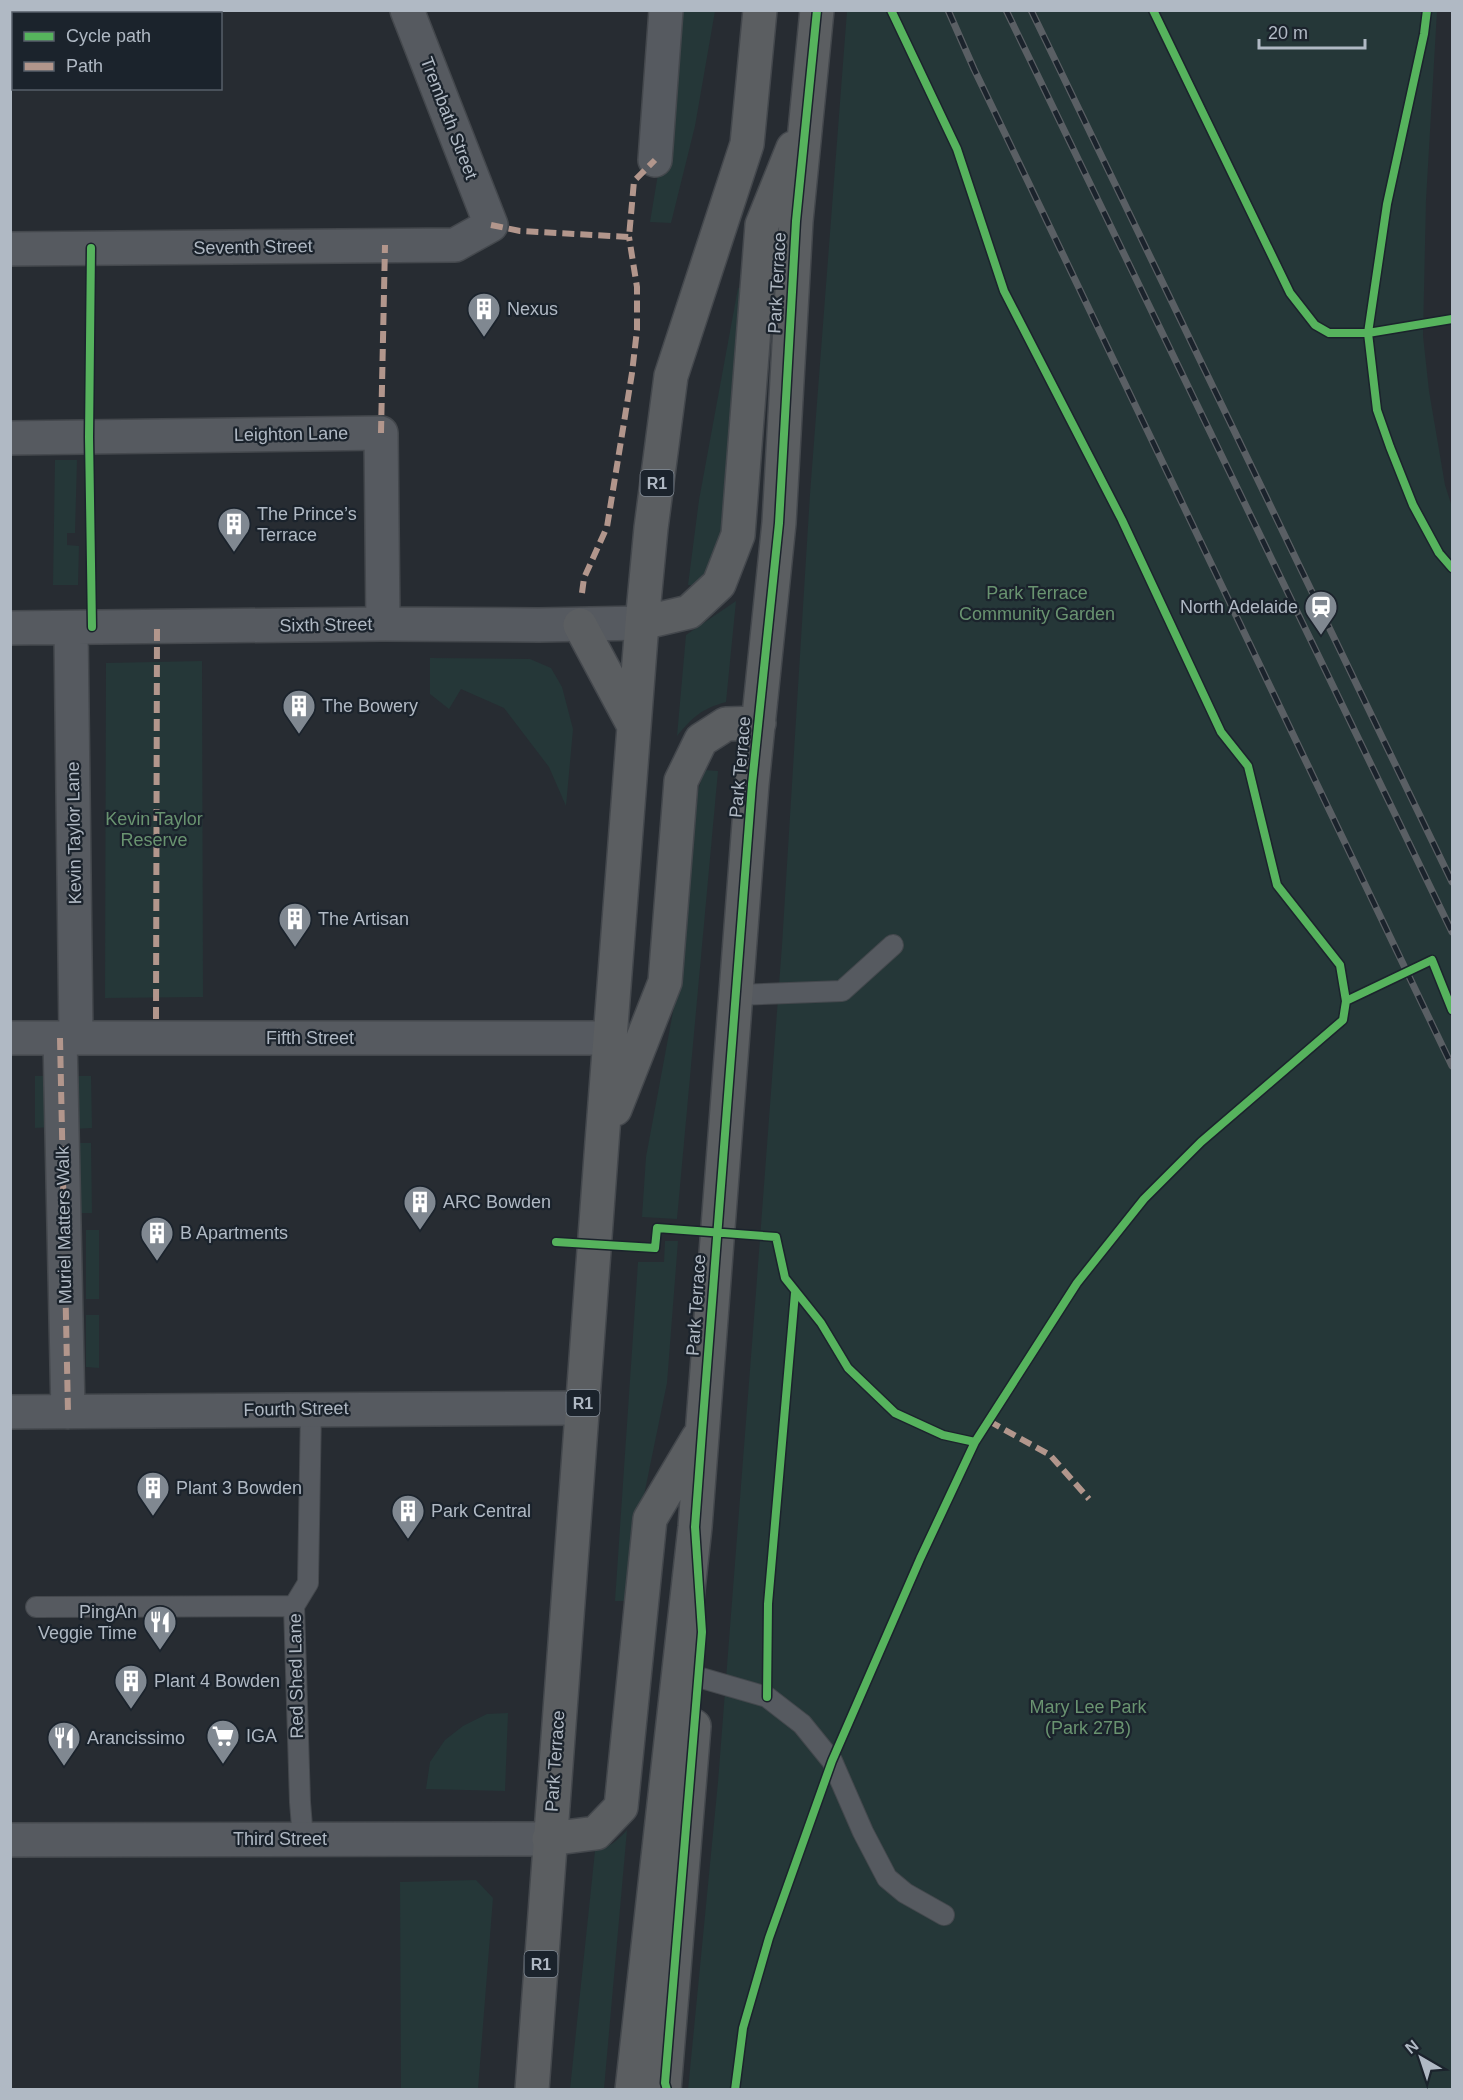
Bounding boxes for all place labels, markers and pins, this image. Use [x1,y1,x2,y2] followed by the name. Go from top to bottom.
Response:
[466,291,502,338] building icon: Nexus
[507,299,558,319] place label: Nexus
[257,504,357,545] place label: The Prince’s Terrace
[216,506,252,553] building icon: The Prince’s Terrace
[1303,589,1339,636] station icon: North Adelaide
[1180,597,1298,617] place label: North Adelaide
[281,688,317,735] building icon: The Bowery
[322,696,418,716] place label: The Bowery
[277,901,313,948] building icon: The Artisan
[318,909,409,929] place label: The Artisan
[402,1184,438,1231] building icon: ARC Bowden
[443,1192,551,1212] place label: ARC Bowden
[139,1215,175,1262] building icon: B Apartments
[180,1223,288,1243] place label: B Apartments
[135,1470,171,1517] building icon: Plant 3 Bowden
[176,1478,302,1498] place label: Plant 3 Bowden
[390,1493,426,1540] building icon: Park Central
[431,1501,531,1521] place label: Park Central
[38,1602,137,1643] place label: PingAn Veggie Time
[142,1604,178,1651] restaurant icon: PingAn Veggie Time
[113,1663,149,1710] building icon: Plant 4 Bowden
[154,1671,280,1691] place label: Plant 4 Bowden
[205,1718,241,1765] supermarket icon: IGA
[46,1720,82,1767] restaurant icon: Arancissimo
[246,1726,277,1746] place label: IGA
[87,1728,185,1748] place label: Arancissimo

